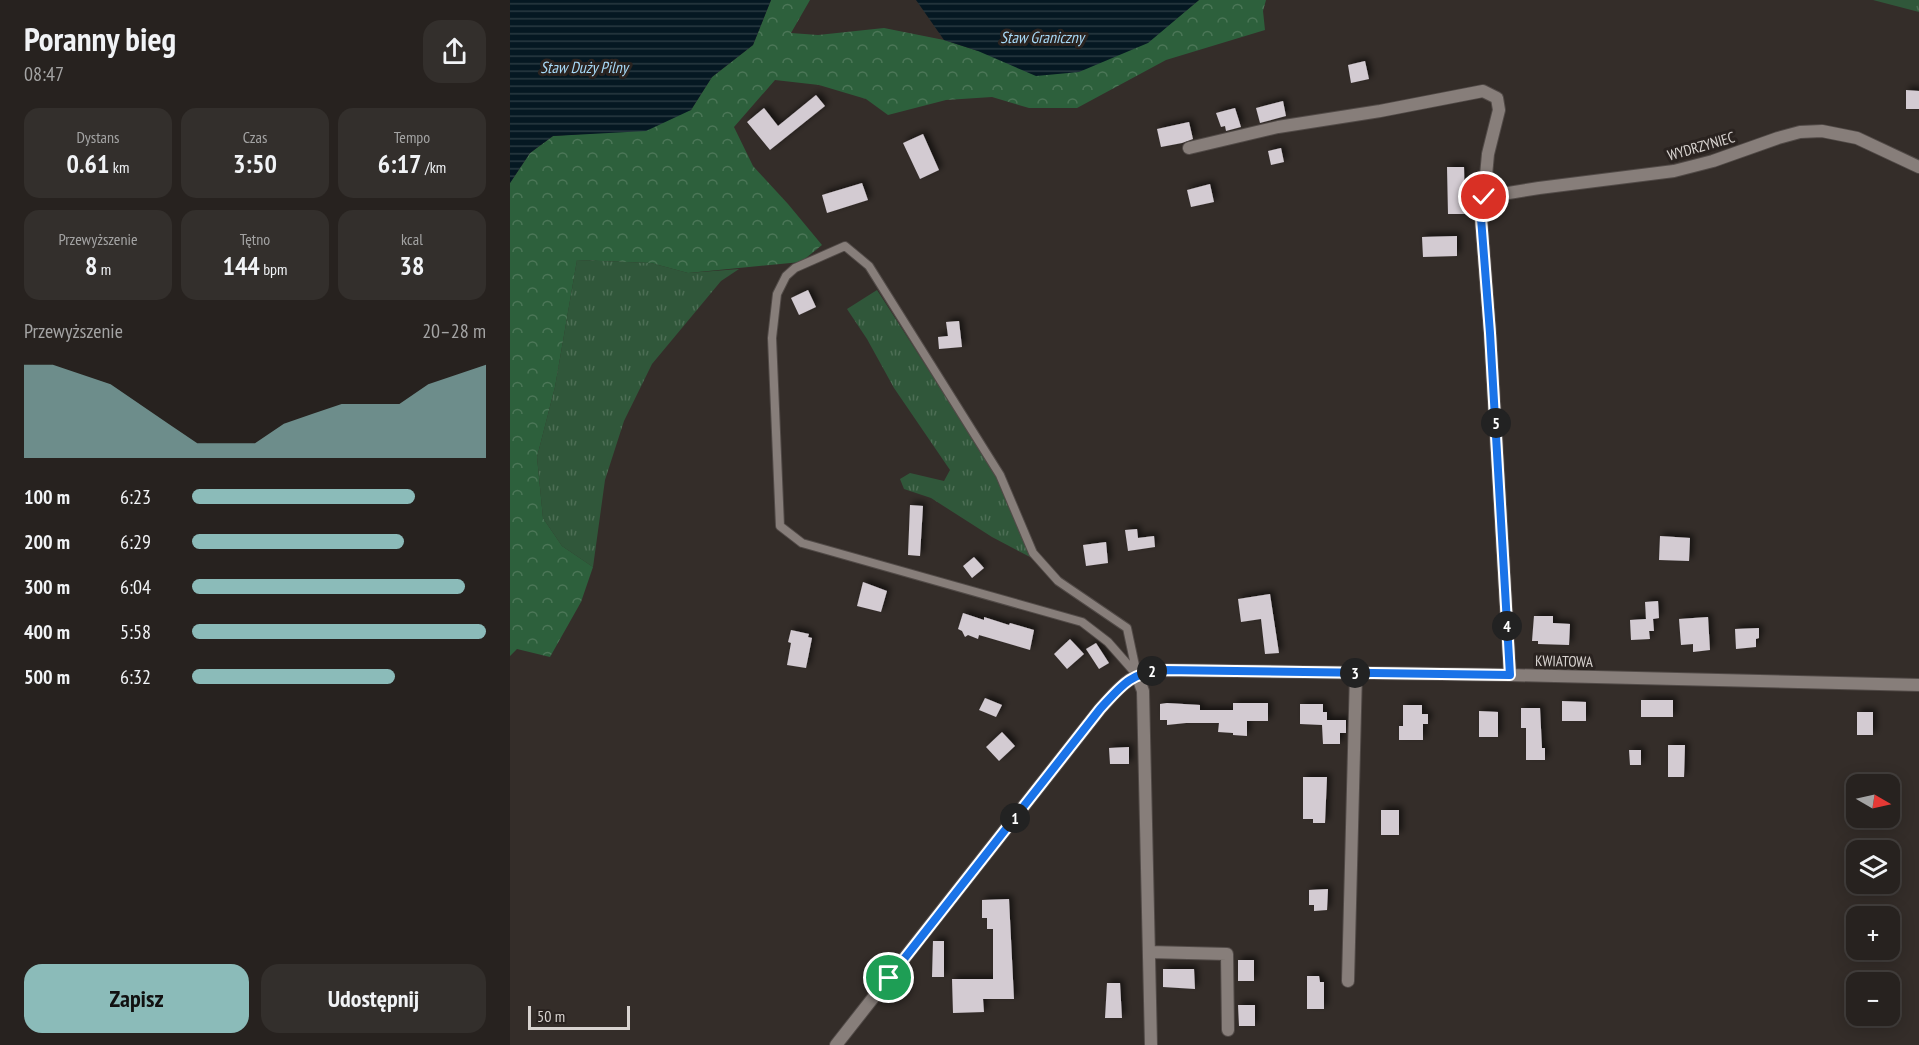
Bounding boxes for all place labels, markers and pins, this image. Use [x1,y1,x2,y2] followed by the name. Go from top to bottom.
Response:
[1458,171,1509,222] pin
[1481,408,1511,438] pin: 5
[1492,611,1522,641] pin: 4
[1137,656,1167,686] pin: 2
[1340,658,1370,688] pin: 3
[1000,803,1030,833] pin: 1
[863,952,914,1003] pin

